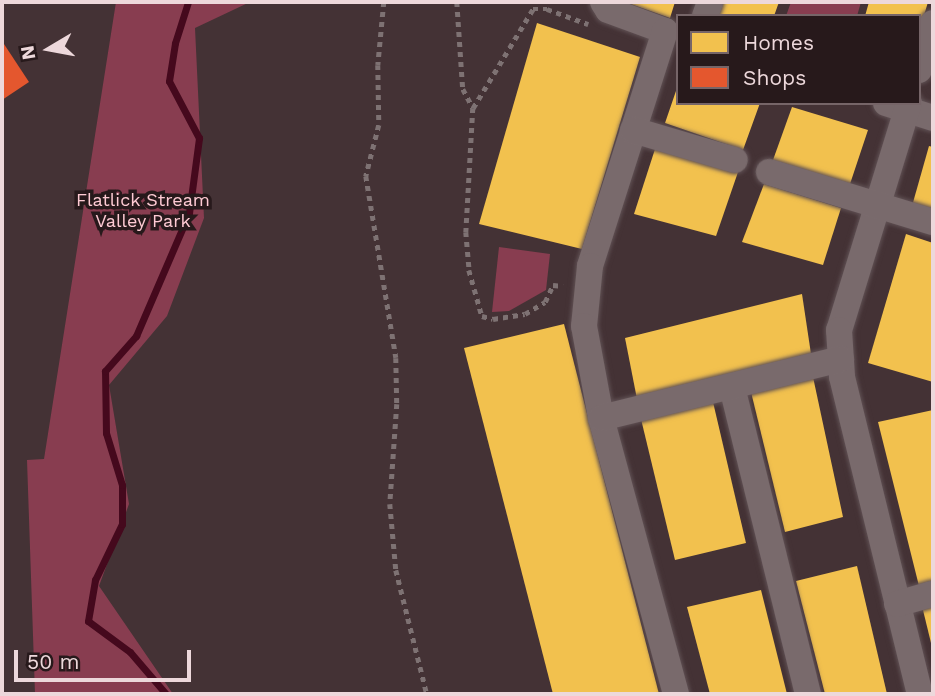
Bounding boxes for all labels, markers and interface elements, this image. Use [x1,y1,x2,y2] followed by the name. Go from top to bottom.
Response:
[14,14,84,84] north arrow
[676,14,921,105] legend
[743,30,814,55] text: Homes
[15,44,40,62] text: N
[743,65,806,90] text: Shops
[76,190,210,232] park label: Flatlick Stream Valley Park
[18,636,194,680] scale bar
[27,649,79,674] text: 50 m

